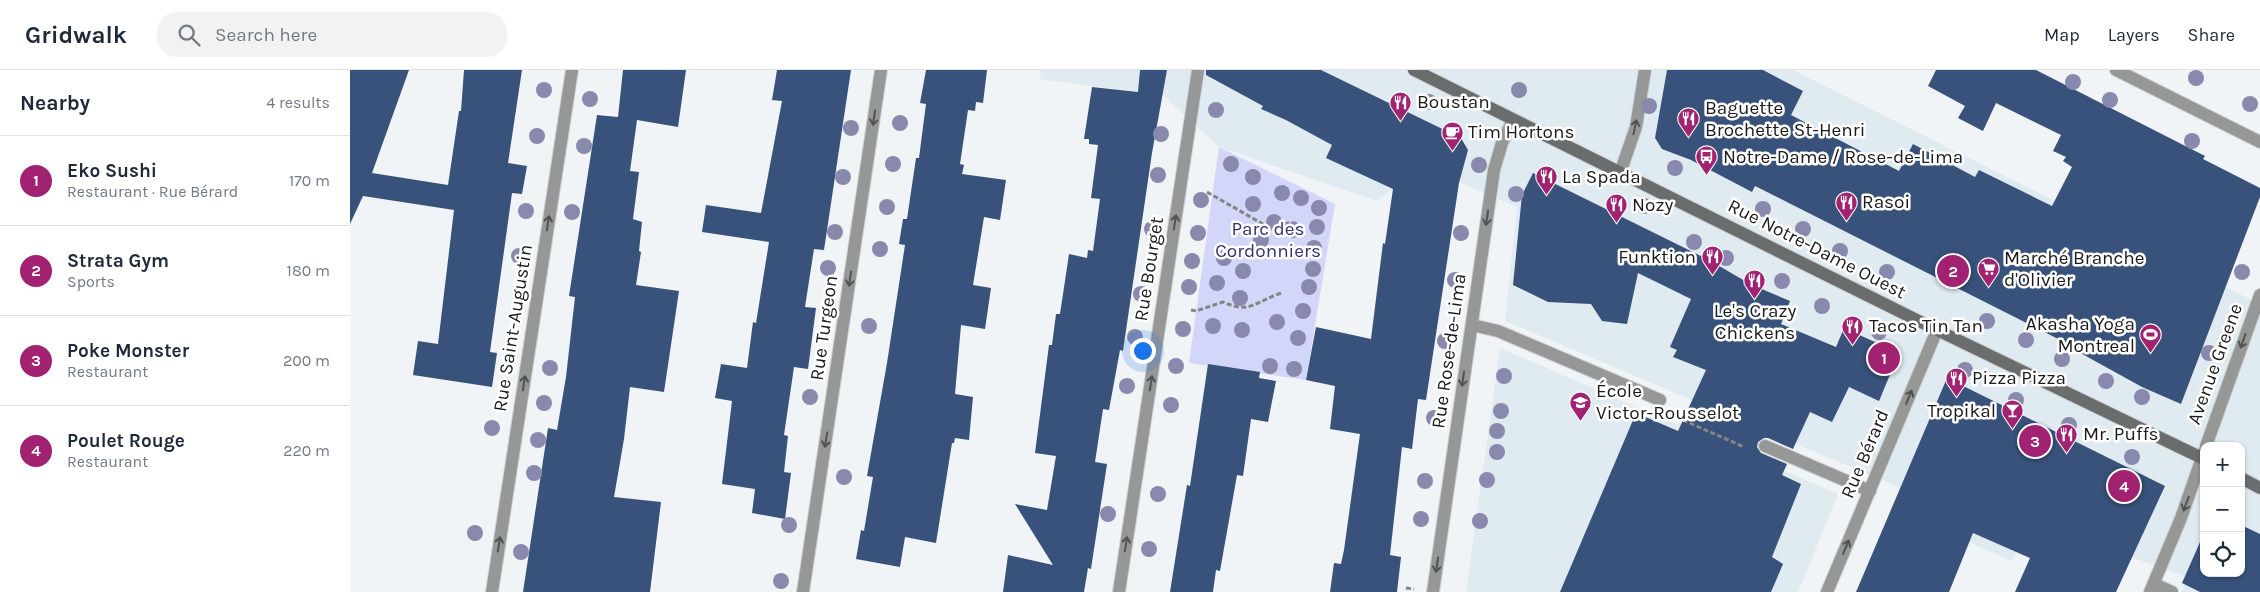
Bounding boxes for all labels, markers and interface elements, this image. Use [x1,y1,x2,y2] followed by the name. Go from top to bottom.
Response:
[157,12,507,57] search box
[25,21,127,49] text: Gridwalk
[175,21,203,49] icon: search
[215,24,317,46] text: Search here
[2044,24,2080,46] text: Map
[2108,24,2160,46] text: Layers
[2188,24,2235,46] text: Share
[1389,90,1413,121] restaurant icon: Boustan
[20,91,90,115] text: Nearby
[1417,91,1490,113] place label: Boustan
[266,93,330,112] text: 4 results
[1705,97,1865,141] place label: Baguette Brochette St-Henri
[1677,107,1701,138] restaurant icon: Baguette Brochette St-Henri
[869,110,879,126] one-way arrow
[1631,119,1641,135] one-way arrow
[1440,120,1464,151] cafe icon: Tim Hortons
[1468,121,1574,143] place label: Tim Hortons
[1695,145,1719,176] bus stop icon: Notre-Dame / Rose-de-Lima
[1723,146,1963,168] place label: Notre-Dame / Rose-de-Lima
[67,160,157,182] text: Eko Sushi
[1534,165,1558,196] restaurant icon: La Spada
[1562,166,1641,188] place label: La Spada
[33,171,39,190] text: 1
[289,171,330,190] text: 170 m
[67,182,238,201] text: Restaurant · Rue Bérard
[1834,190,1858,221] restaurant icon: Rasoi
[1862,191,1910,213] place label: Rasoi
[1604,193,1628,224] restaurant icon: Nozy
[1632,194,1673,216] place label: Nozy
[1724,195,1910,303] street label: Rue Notre-Dame Ouest
[1481,210,1491,226] one-way arrow
[544,215,554,231] one-way arrow
[1130,215,1168,323] street label: Rue Bourget
[1170,215,1180,231] one-way arrow
[1215,218,1321,262] park label: Parc des Cordonniers
[489,243,537,413] street label: Rue Saint-Augustin
[1700,245,1724,276] restaurant icon: Funktion
[1618,246,1696,268] place label: Funktion
[2004,247,2145,291] place label: Marché Branche d'Olivier
[67,250,169,272] text: Strata Gym
[1937,252,1969,290] pin: 2
[1976,257,2000,288] supermarket icon: Marché Branche d'Olivier
[31,261,41,280] text: 2
[287,261,330,280] text: 180 m
[1743,268,1767,299] restaurant icon: Le's Crazy Chickens
[845,271,855,287] one-way arrow
[67,272,115,291] text: Sports
[1427,272,1471,430] street label: Rue Rose-de-Lima
[806,274,842,382] street label: Rue Turgeon
[1714,300,1796,344] place label: Le's Crazy Chickens
[2183,301,2247,427] street label: Avenue Greene
[2026,313,2135,357] place label: Akasha Yoga Montreal
[1841,314,1865,345] restaurant icon: Tacos Tin Tan
[1869,315,1983,337] place label: Tacos Tin Tan
[2139,323,2163,354] sports icon: Akasha Yoga Montreal
[2238,333,2247,348] one-way arrow
[1130,338,1156,364] your location
[1868,339,1900,377] pin: 1
[67,340,189,362] text: Poke Monster
[31,351,41,370] text: 3
[283,351,330,370] text: 200 m
[67,362,148,381] text: Restaurant
[1944,366,1968,397] restaurant icon: Pizza Pizza
[1972,367,2066,389] place label: Pizza Pizza
[1458,371,1468,387] one-way arrow
[1146,375,1156,391] one-way arrow
[519,376,529,392] one-way arrow
[1596,379,1739,424] place label: École Victor-Rousselot
[1568,390,1592,421] school or university icon: École Victor-Rousselot
[1906,390,1915,405] one-way arrow
[2000,399,2024,430] bar icon: Tropikal
[1927,400,1996,422] place label: Tropikal
[1836,406,1894,502] street label: Rue Bérard
[2019,422,2051,460] pin: 3
[2055,422,2079,453] restaurant icon: Mr. Puffs
[2083,423,2158,445] place label: Mr. Puffs
[67,430,185,452] text: Poulet Rouge
[821,431,831,447] one-way arrow
[31,441,41,460] text: 4
[283,441,330,460] text: 220 m
[2200,442,2245,577] map controls
[2200,442,2245,487] button: +
[67,452,148,471] text: Restaurant
[2108,467,2140,505] pin: 4
[2200,487,2245,532] button: −
[2181,496,2190,512] one-way arrow
[2200,532,2245,577] button: locate
[494,536,504,552] one-way arrow
[1122,536,1132,552] one-way arrow
[1842,540,1851,555] one-way arrow
[1432,557,1442,573] one-way arrow

